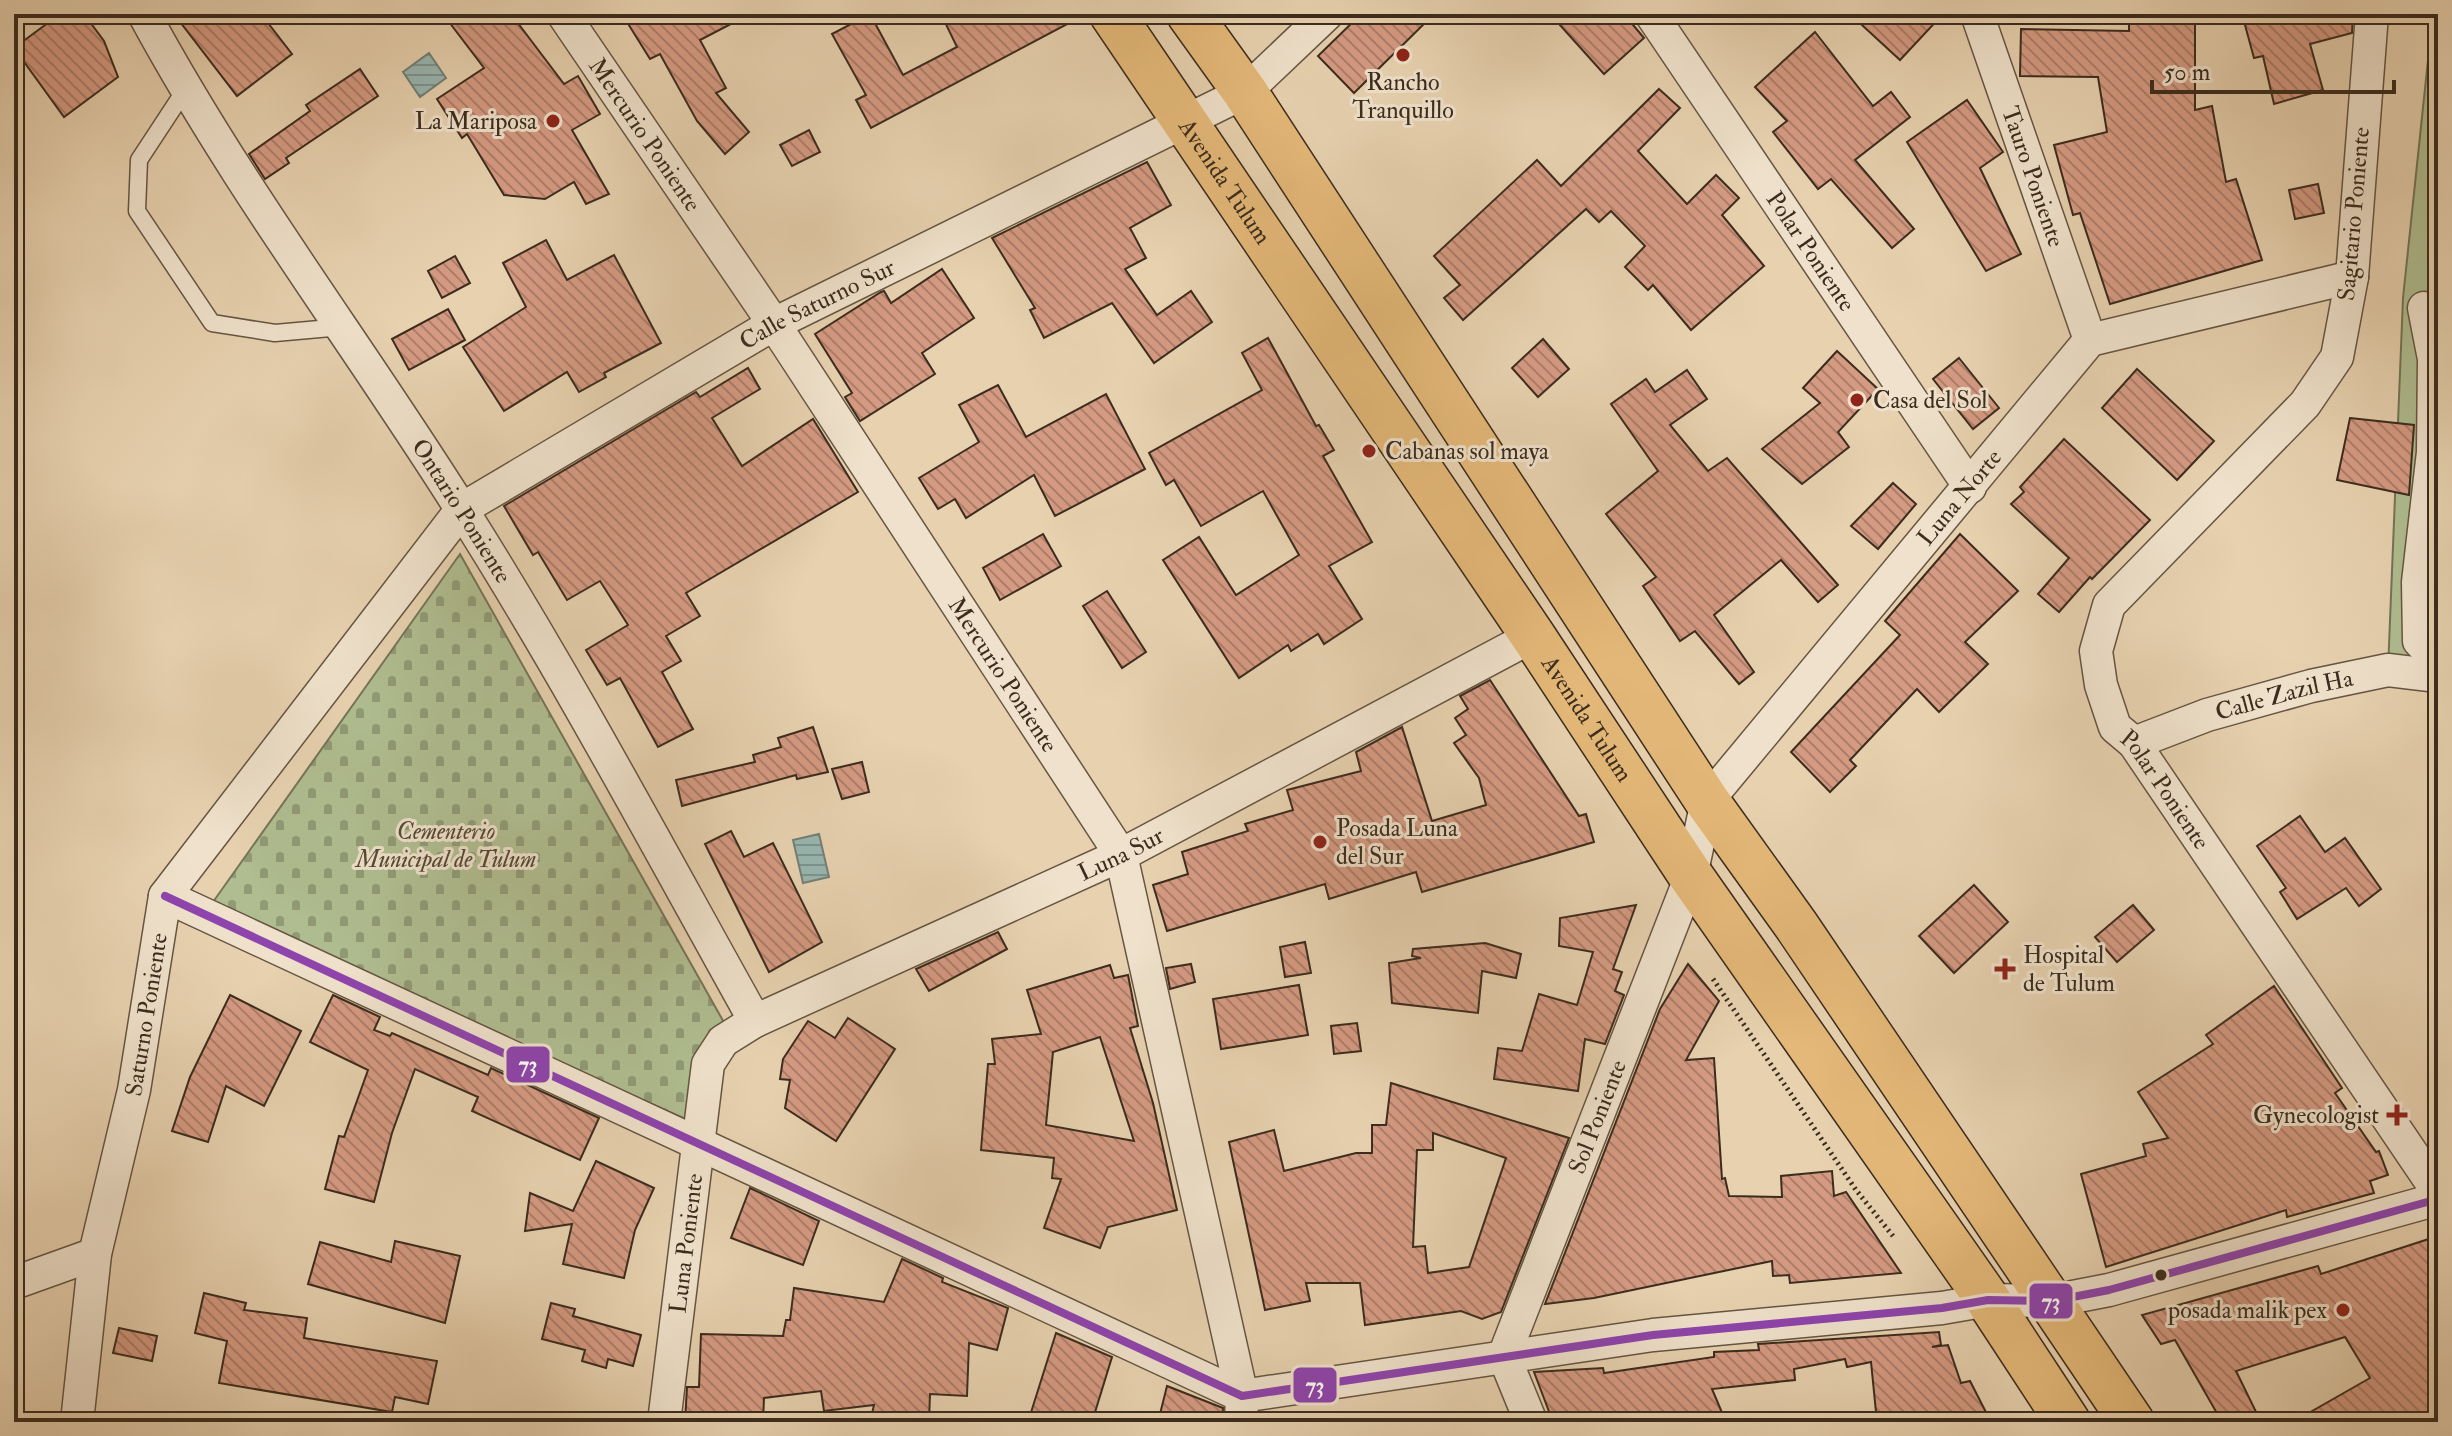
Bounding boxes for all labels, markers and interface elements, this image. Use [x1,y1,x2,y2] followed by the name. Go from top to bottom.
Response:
[2152,44,2394,94] scale bar
[1394,46,1412,64] marker: Rancho Tranquillo
[582,52,708,218] street label: Mercurio Poniente
[2164,57,2211,88] text: 50 m
[1352,67,1454,126] place label: Rancho Tranquillo
[1995,102,2072,251] street label: Tauro Poniente
[415,106,538,137] place label: La Mariposa
[544,112,562,130] marker: La Mariposa
[1171,112,1279,250] street label: Avenida Tulum
[2331,126,2377,302] street label: Sagitario Poniente
[1759,185,1862,317] street label: Polar Poniente
[734,251,900,357] street label: Calle Saturno Sur
[1873,385,1987,416] place label: Casa del Sol
[1848,391,1866,409] marker: Casa del Sol
[405,433,519,589] street label: Ontario Poniente
[1385,436,1550,467] place label: Cabanas sol maya
[1360,442,1378,460] marker: Cabanas sol maya
[1910,443,2008,552] street label: Luna Norte
[941,591,1065,758] street label: Mercurio Poniente
[1534,649,1640,788] street label: Avenida Tulum
[2212,662,2357,727] street label: Calle Zazil Ha
[2114,723,2217,855] street label: Polar Poniente
[1336,813,1459,872] place label: Posada Luna del Sur
[354,816,536,875] park label: Cementerio Municipal de Tulum
[1073,820,1169,888] street label: Luna Sur
[1311,833,1329,851] marker: Posada Luna del Sur
[118,931,174,1098] street label: Saturno Poniente
[2023,940,2115,999] place label: Hospital de Tulum
[1994,958,2016,980] marker: Hospital de Tulum
[505,1045,551,1084] line badge: 73
[519,1051,537,1079] text: 73
[1561,1055,1633,1178] street label: Sol Poniente
[2253,1100,2379,1131] place label: Gynecologist
[2386,1104,2408,1126] marker: Gynecologist
[662,1172,710,1315] street label: Luna Poniente
[2153,1267,2169,1283] unlabelled marker
[2028,1282,2074,1320] line badge: 73
[2042,1288,2060,1316] text: 73
[2167,1295,2327,1326] place label: posada malik pex
[2334,1301,2352,1319] marker: posada malik pex
[1292,1366,1338,1404] line badge: 73
[1306,1372,1324,1400] text: 73

